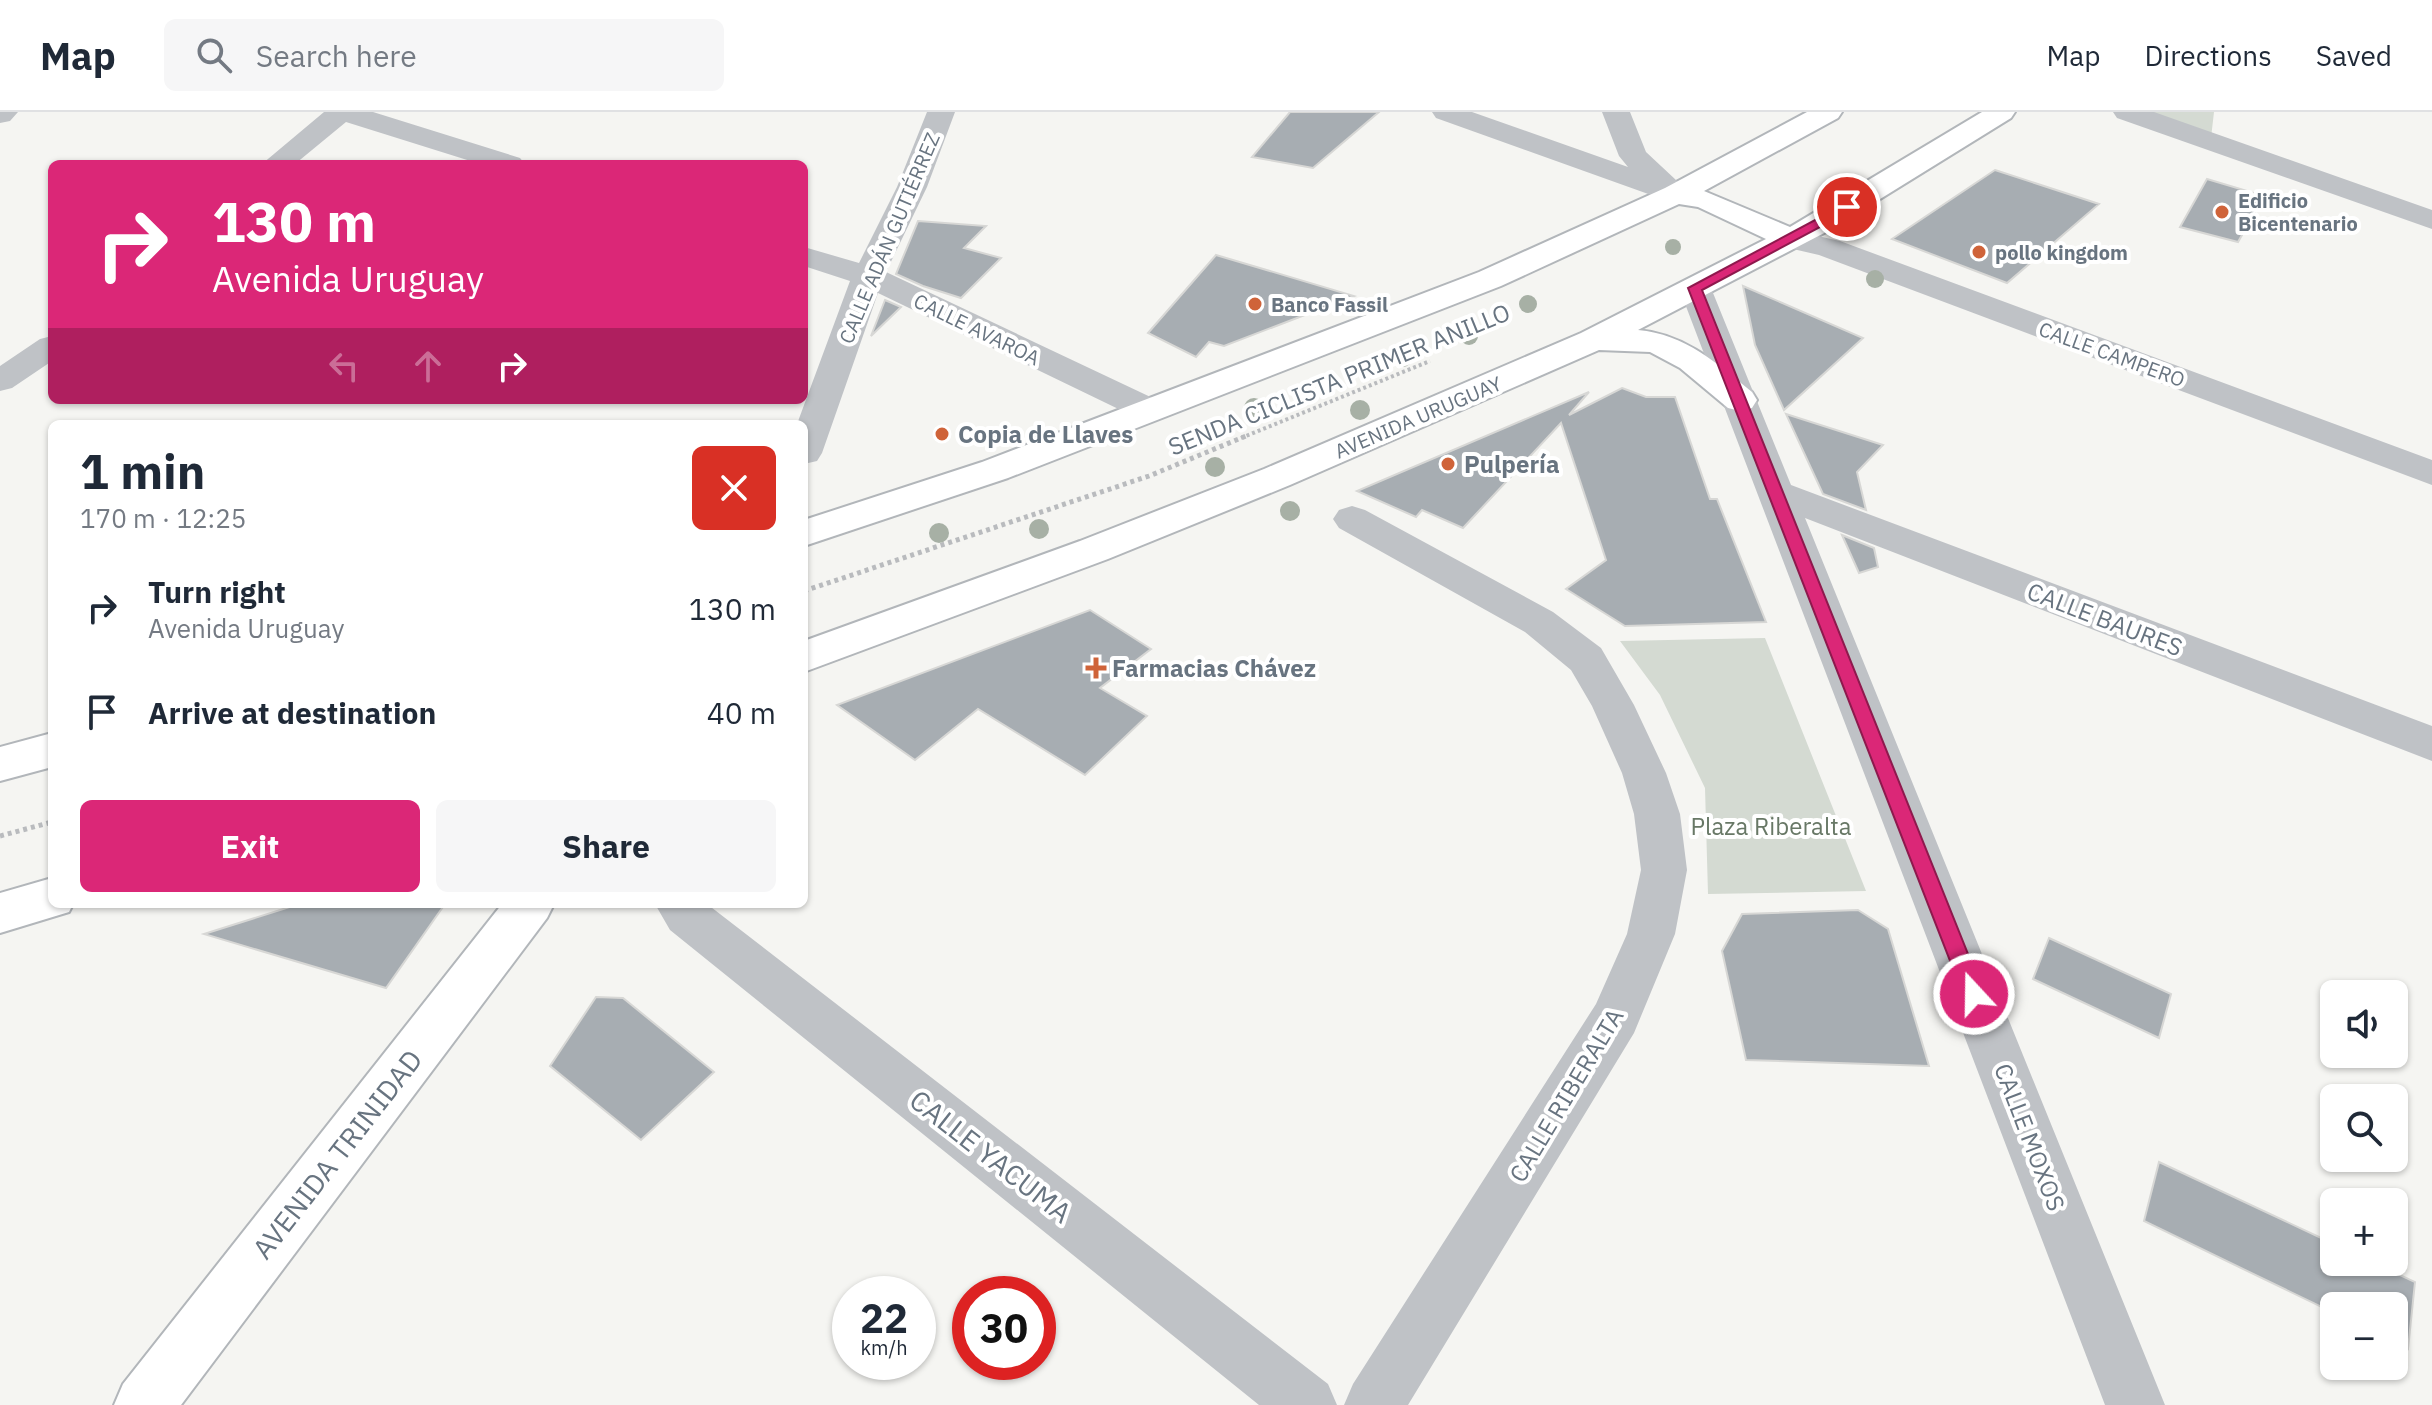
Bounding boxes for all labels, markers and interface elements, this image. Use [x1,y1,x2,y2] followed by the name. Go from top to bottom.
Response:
[164,19,724,91] search box
[40,31,116,80] text: Map
[192,33,236,77] icon: search
[256,36,417,75] text: Search here
[2046,37,2100,74] text: Map
[2144,37,2272,74] text: Directions
[2316,37,2392,74] text: Saved
[832,128,946,348] street label: CALLE ADÁN GUTIÉRREZ
[1813,173,1881,241] pin
[212,185,376,257] text: 130 m
[1825,185,1869,229] icon: arrive
[2238,187,2358,237] place label: Edificio Bicentenario
[80,192,184,296] icon: right
[2213,203,2231,221] marker: Edificio Bicentenario
[1995,239,2128,266] place label: pollo kingdom
[1970,243,1988,261] marker: pollo kingdom
[212,255,484,302] text: Avenida Uruguay
[909,287,1045,371] street label: CALLE AVAROA
[1271,291,1388,318] place label: Banco Fassil
[1246,295,1264,313] marker: Banco Fassil
[1163,296,1515,462] street label: SENDA CICLISTA PRIMER ANILLO
[2035,315,2189,393] street label: CALLE CAMPERO
[322,344,366,388] icon: left
[406,344,450,388] icon: ahead
[490,344,534,388] icon: right
[1330,370,1506,464] street label: AVENIDA URUGUAY
[958,418,1133,450] place label: Copia de Llaves
[933,425,951,443] marker: Copia de Llaves
[80,440,205,502] text: 1 min
[692,446,776,530] button: close
[1464,448,1560,480] place label: Pulpería
[1439,455,1457,473] marker: Pulpería
[80,501,246,535] text: 170 m · 12:25
[148,572,286,611] text: Turn right
[2023,575,2187,663] street label: CALLE BAURES
[80,586,124,630] icon: right
[689,589,776,628] text: 130 m
[148,611,344,645] text: Avenida Uruguay
[1112,652,1316,684] place label: Farmacias Chávez
[1087,659,1105,677] marker: Farmacias Chávez
[80,690,124,734] icon: arrive
[148,693,436,732] text: Arrive at destination
[707,693,776,732] text: 40 m
[80,800,420,892] button: Exit
[436,800,776,892] button: Share
[1690,810,1852,842] park label: Plaza Riberalta
[1932,952,2016,1036] position arrow
[2320,980,2408,1380] map controls
[2320,980,2408,1068] button: sound
[1501,1002,1631,1188] street label: CALLE RIBERALTA
[244,1042,430,1266] street label: AVENIDA TRINIDAD
[1987,1059,2073,1215] street label: CALLE MOXOS
[902,1081,1080,1231] street label: CALLE YACUMA
[2320,1084,2408,1172] button: search
[2320,1188,2408,1276] button: +
[952,1276,1056,1380] speed limit sign: 30
[860,1292,908,1344] text: 22
[2320,1292,2408,1380] button: −
[860,1334,908,1361] text: km/h

